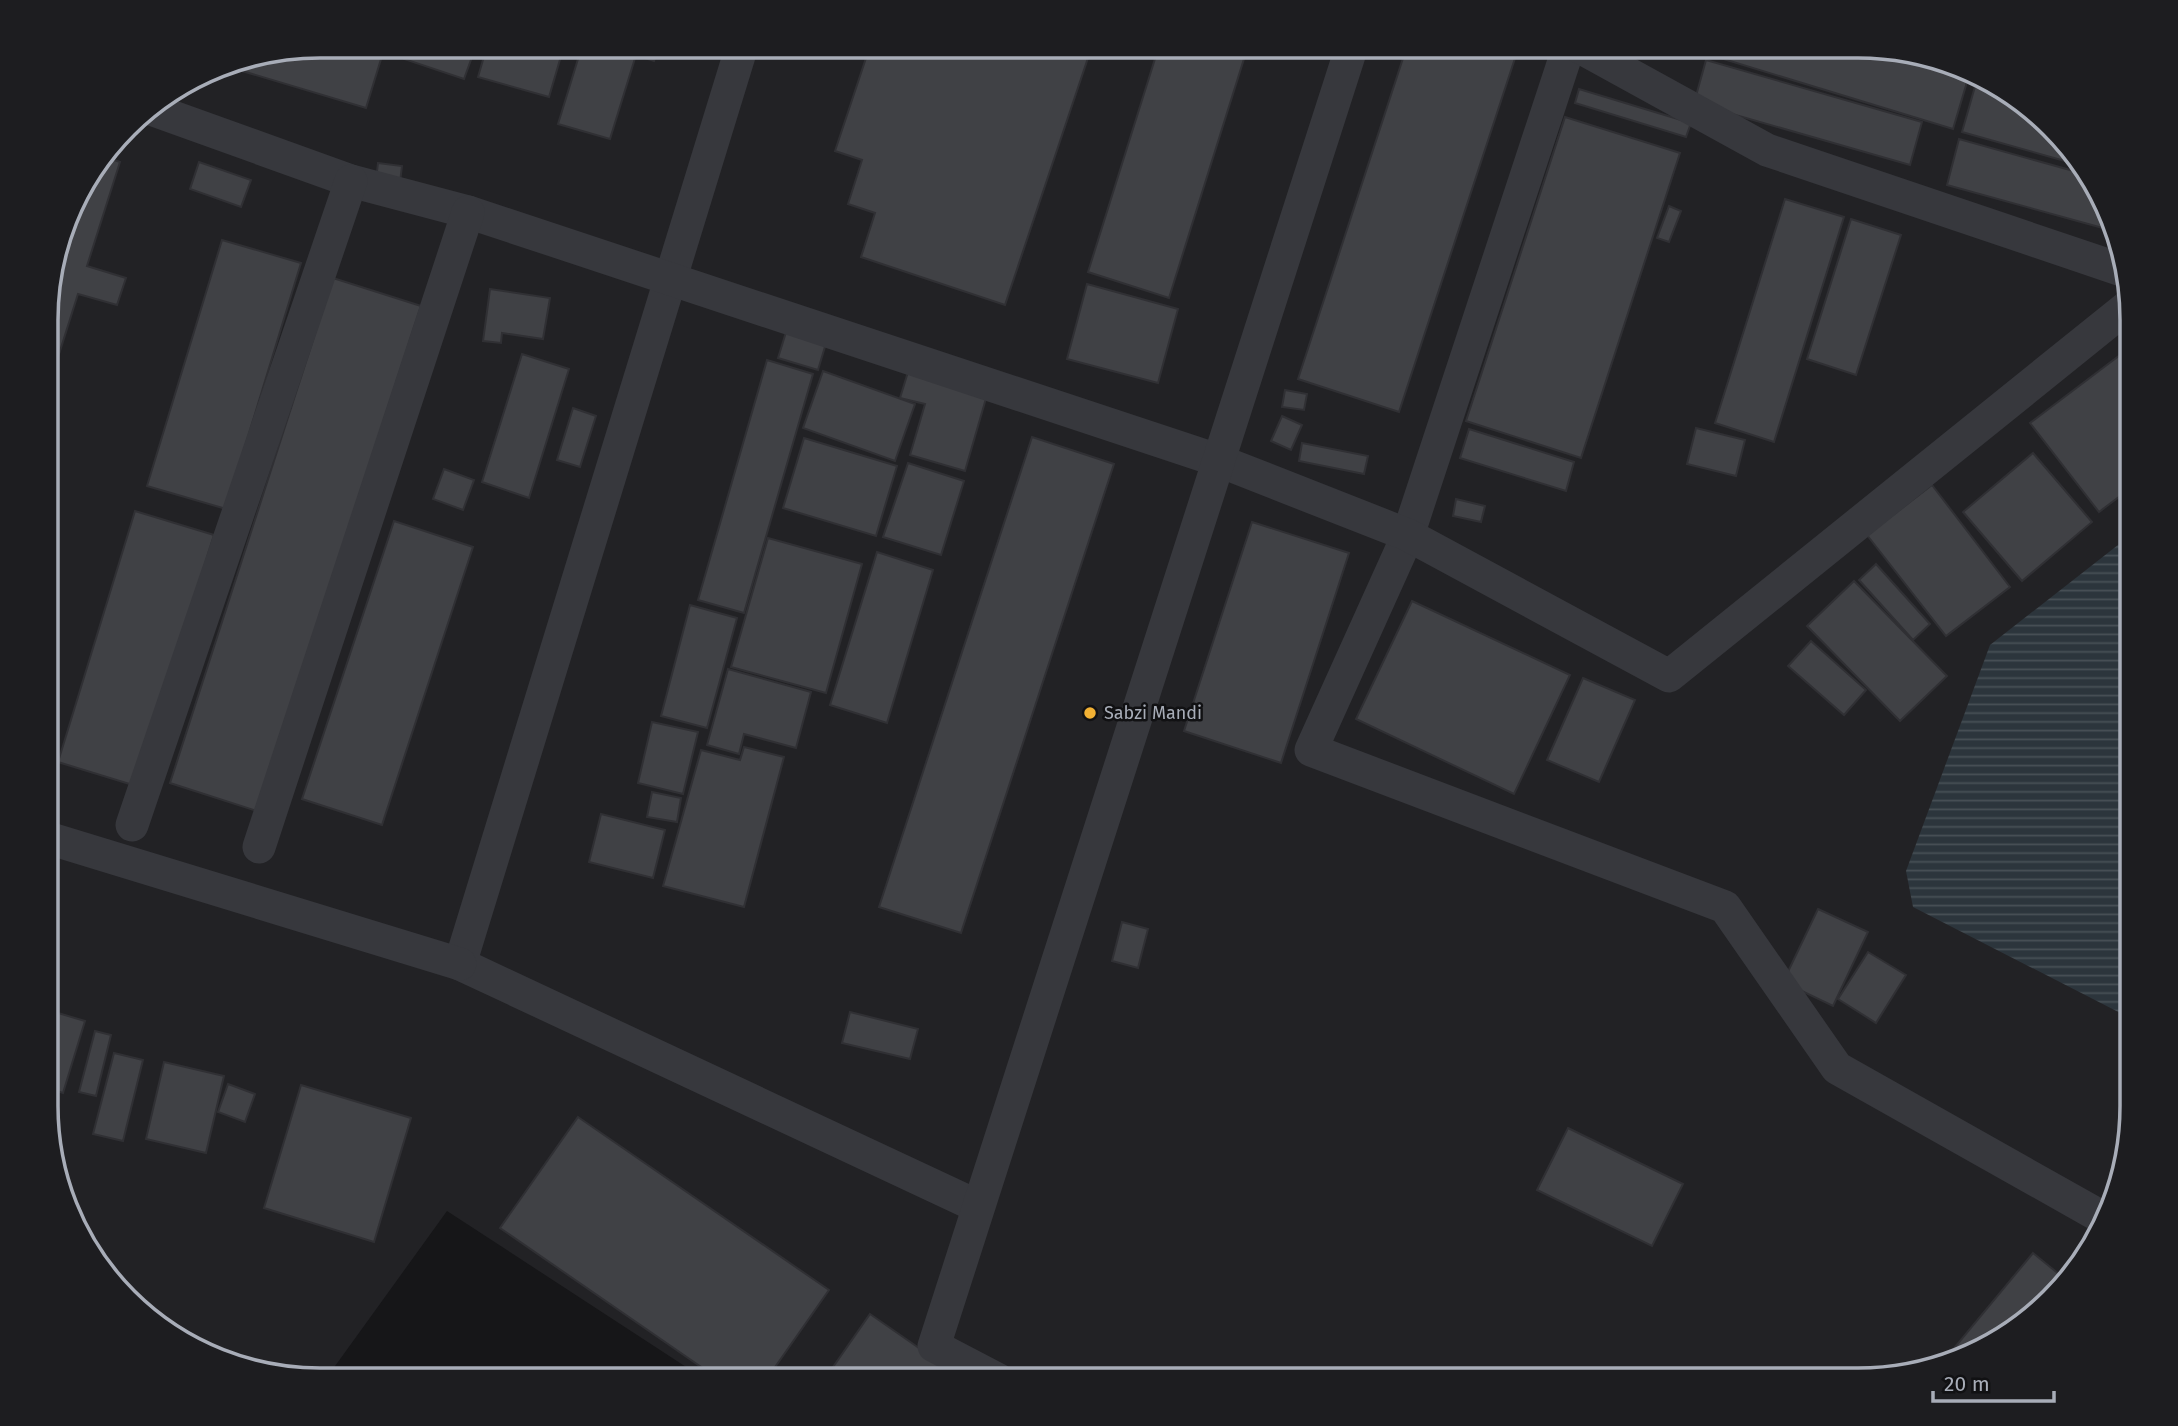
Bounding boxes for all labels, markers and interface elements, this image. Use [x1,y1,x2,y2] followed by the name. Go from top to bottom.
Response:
[1104,702,1202,724] place label: Sabzi Mandi
[1082,705,1098,721] marker: Sabzi Mandi
[1933,1360,2054,1404] scale bar
[1944,1371,1990,1397] text: 20 m

